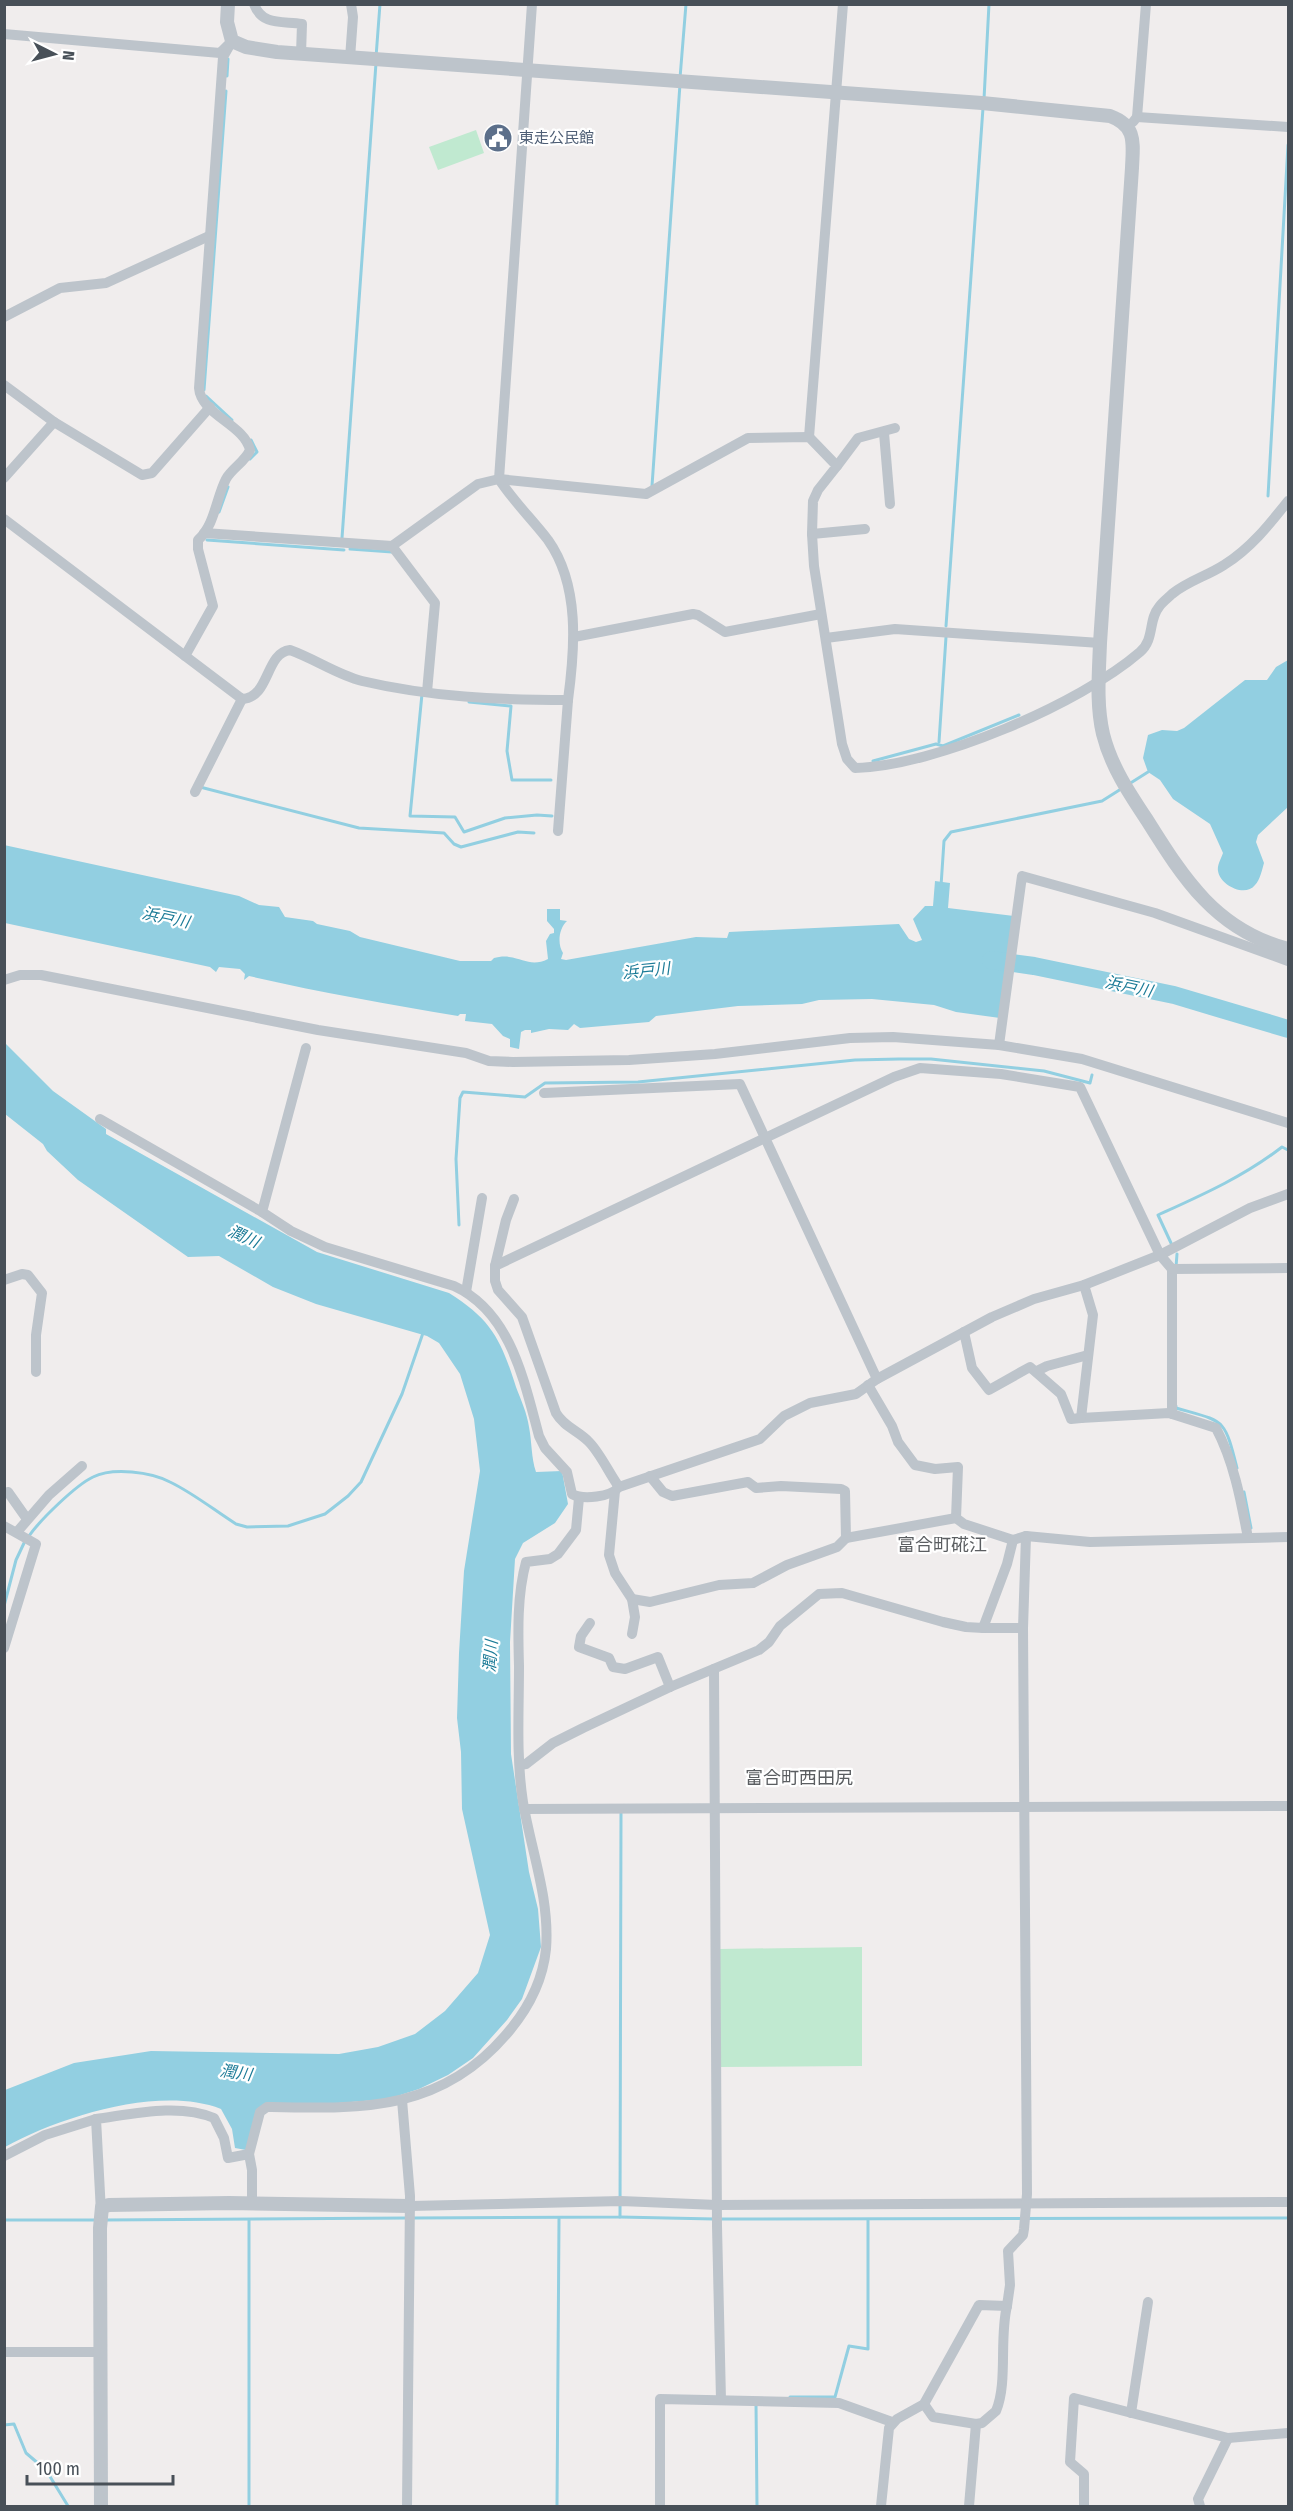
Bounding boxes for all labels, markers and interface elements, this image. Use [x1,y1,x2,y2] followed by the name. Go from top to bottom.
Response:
[24,24,84,84] north arrow
[58,50,78,61] text: N
[482,122,514,154] public building icon: 東走公民館
[519,129,594,147] place label: 東走公民館
[140,903,193,932] water label: 浜戸川
[621,958,673,982] water label: 浜戸川
[1103,972,1156,1001] water label: 浜戸川
[225,1221,264,1252] water label: 潤川
[897,1534,987,1556] district label: 富合町硴江
[480,1637,501,1673] water label: 潤川
[745,1767,853,1789] district label: 富合町西田尻
[219,2061,255,2084] water label: 潤川
[27,2448,172,2486] scale bar
[36,2458,80,2480] text: 100 m

